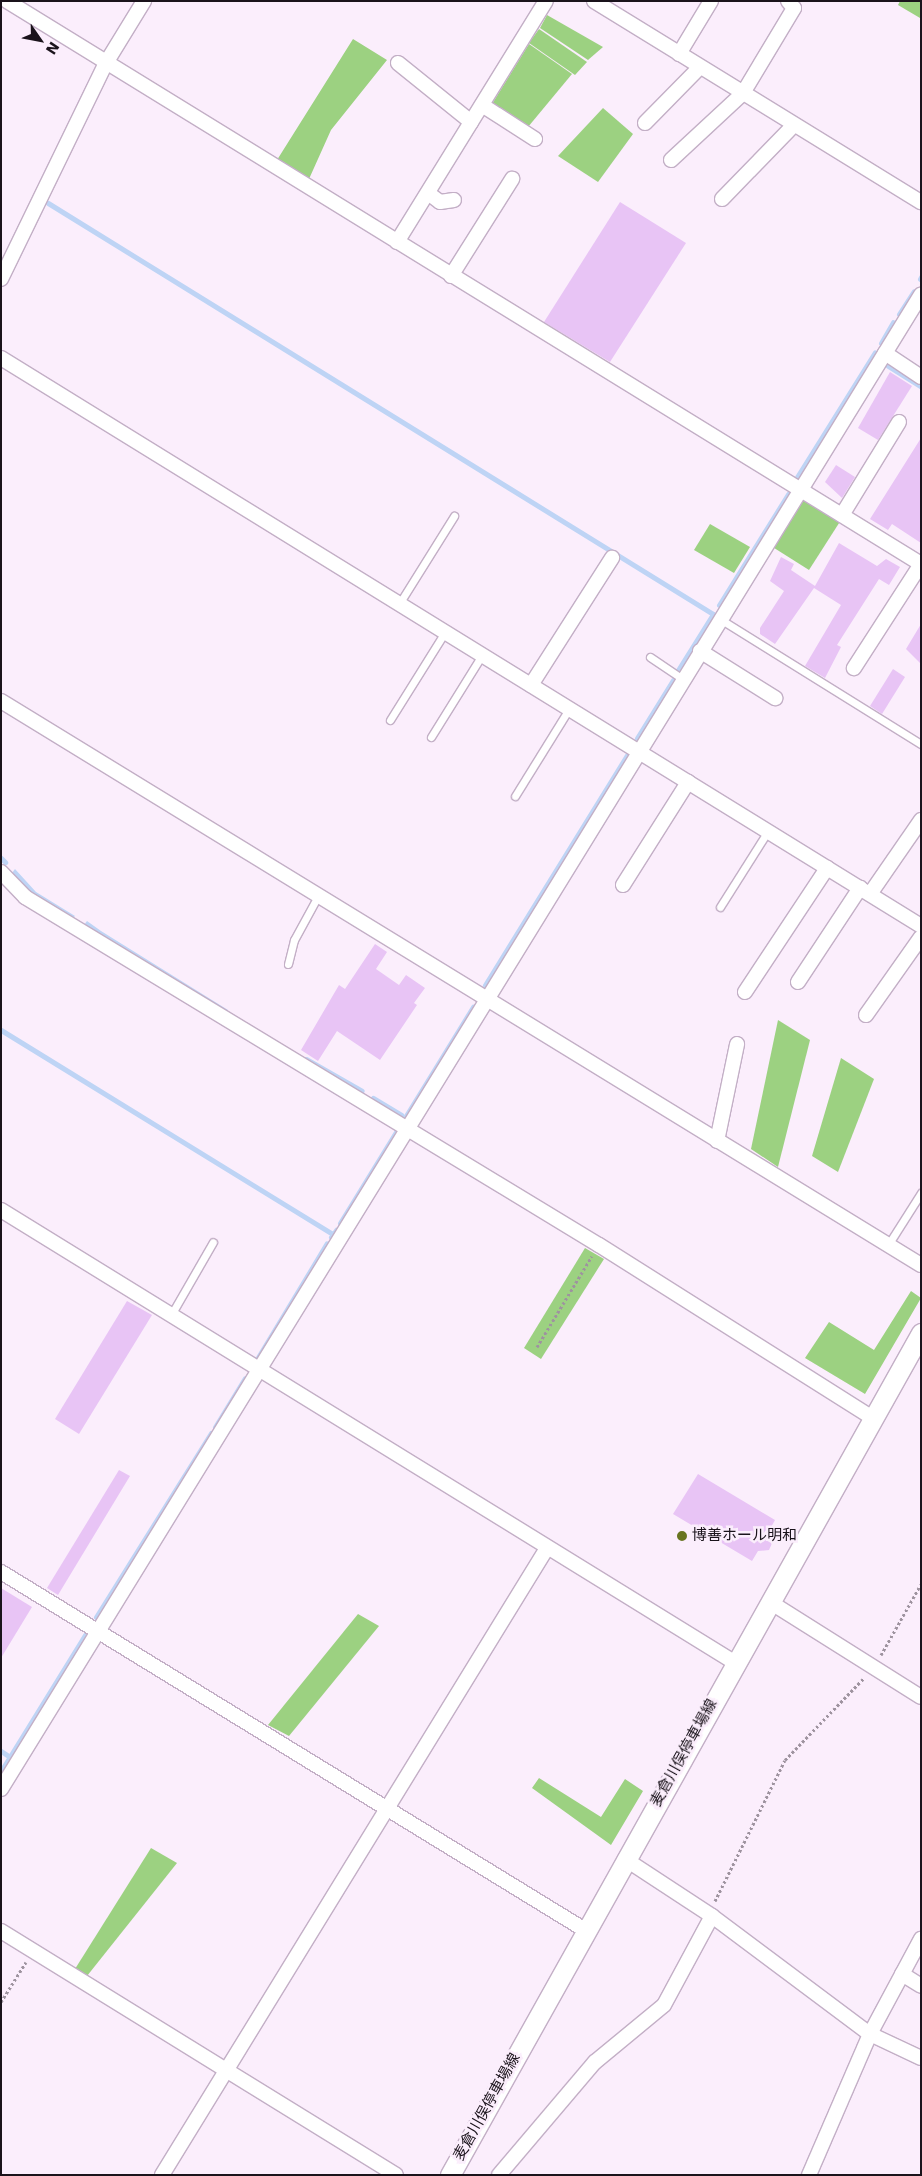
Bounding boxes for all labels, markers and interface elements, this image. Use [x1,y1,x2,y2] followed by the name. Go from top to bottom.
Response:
[15,15,65,65] north arrow
[43,39,62,57] text: N
[692,1527,797,1545] place label: 博善ホール明和
[676,1530,688,1542] marker: 博善ホール明和
[647,1696,721,1810] street label: 麦倉川俣停車場線
[450,2050,524,2164] street label: 麦倉川俣停車場線

